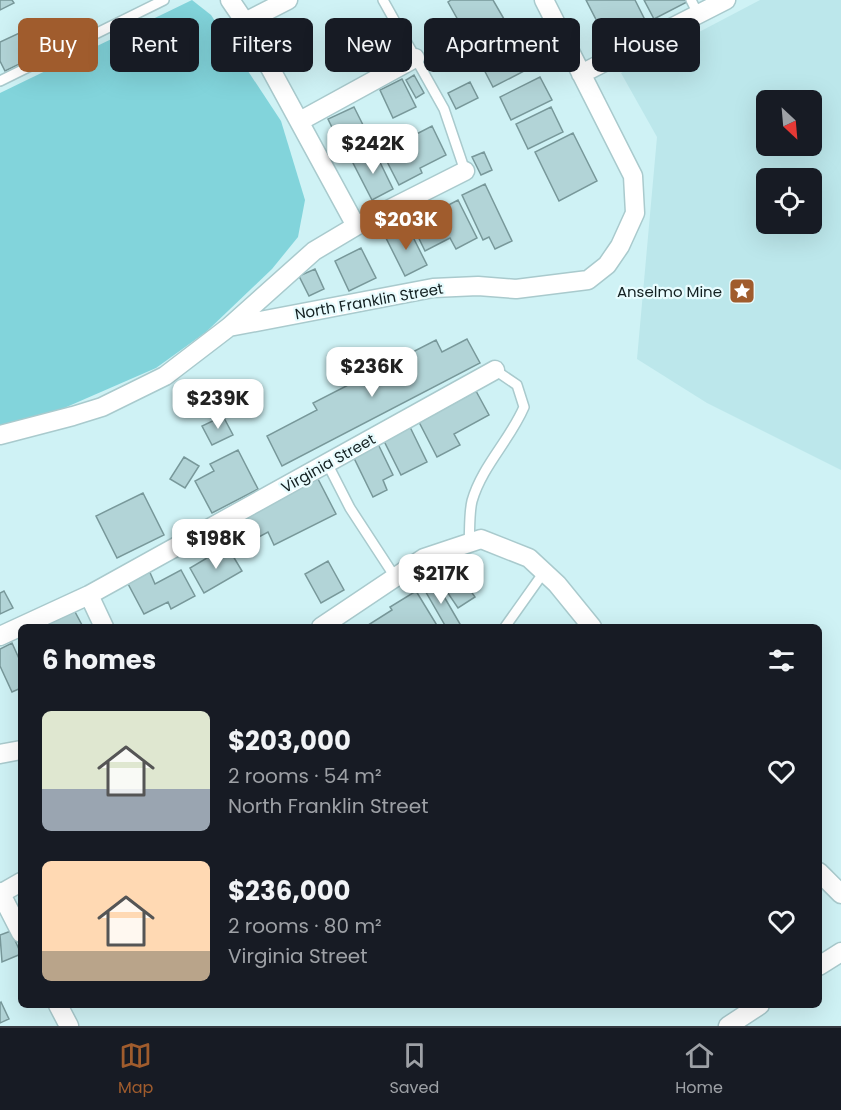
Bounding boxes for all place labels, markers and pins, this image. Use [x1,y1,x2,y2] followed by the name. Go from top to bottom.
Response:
[331,124,415,175] pin: $242K
[364,200,448,251] pin: $203K
[727,276,757,306] place icon: Anselmo Mine
[617,281,722,302] place label: Anselmo Mine
[330,347,414,398] pin: $236K
[176,379,260,430] pin: $239K
[174,519,258,570] pin: $198K
[399,554,483,605] pin: $217K

